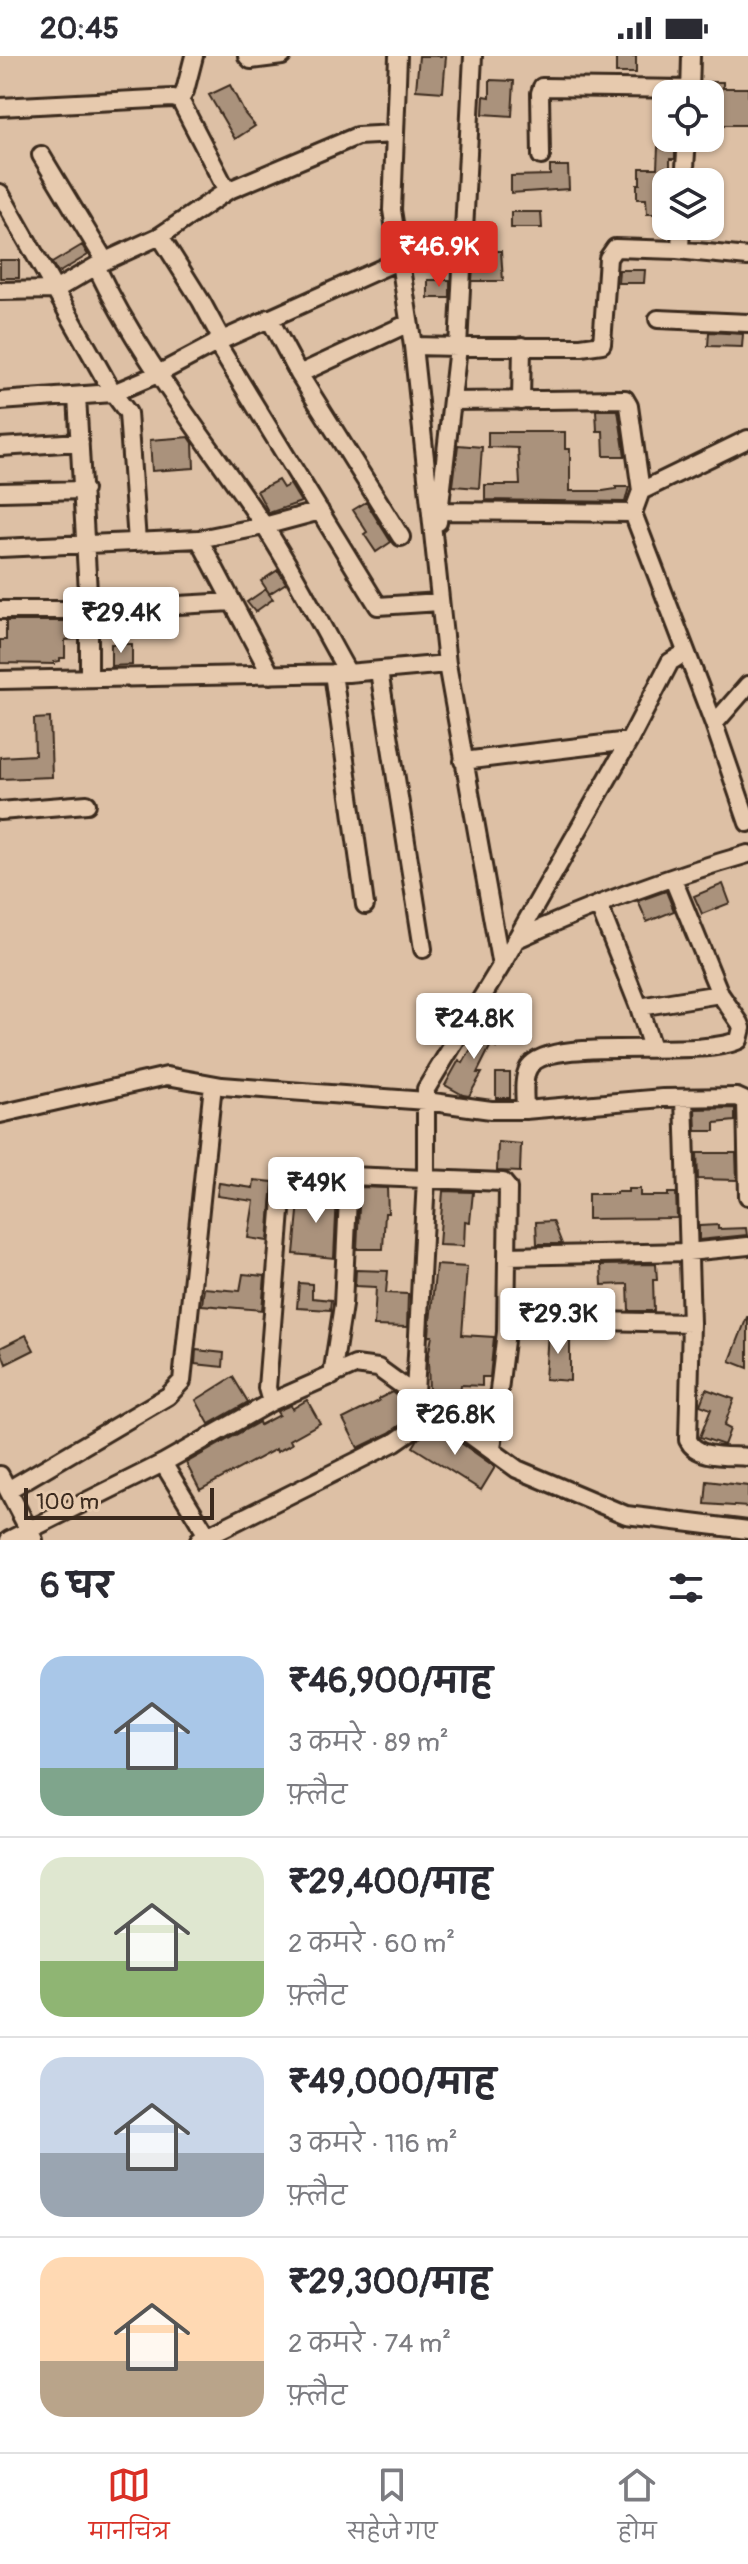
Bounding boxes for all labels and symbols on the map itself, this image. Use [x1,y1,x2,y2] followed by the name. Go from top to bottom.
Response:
[374,221,504,289] pin: ₹46.9K
[56,587,186,655] pin: ₹29.4K
[409,993,539,1061] pin: ₹24.8K
[269,1157,363,1225] pin: ₹49K
[493,1288,623,1356] pin: ₹29.3K
[390,1389,520,1457] pin: ₹26.8K
[24,1484,214,1520] scale bar

